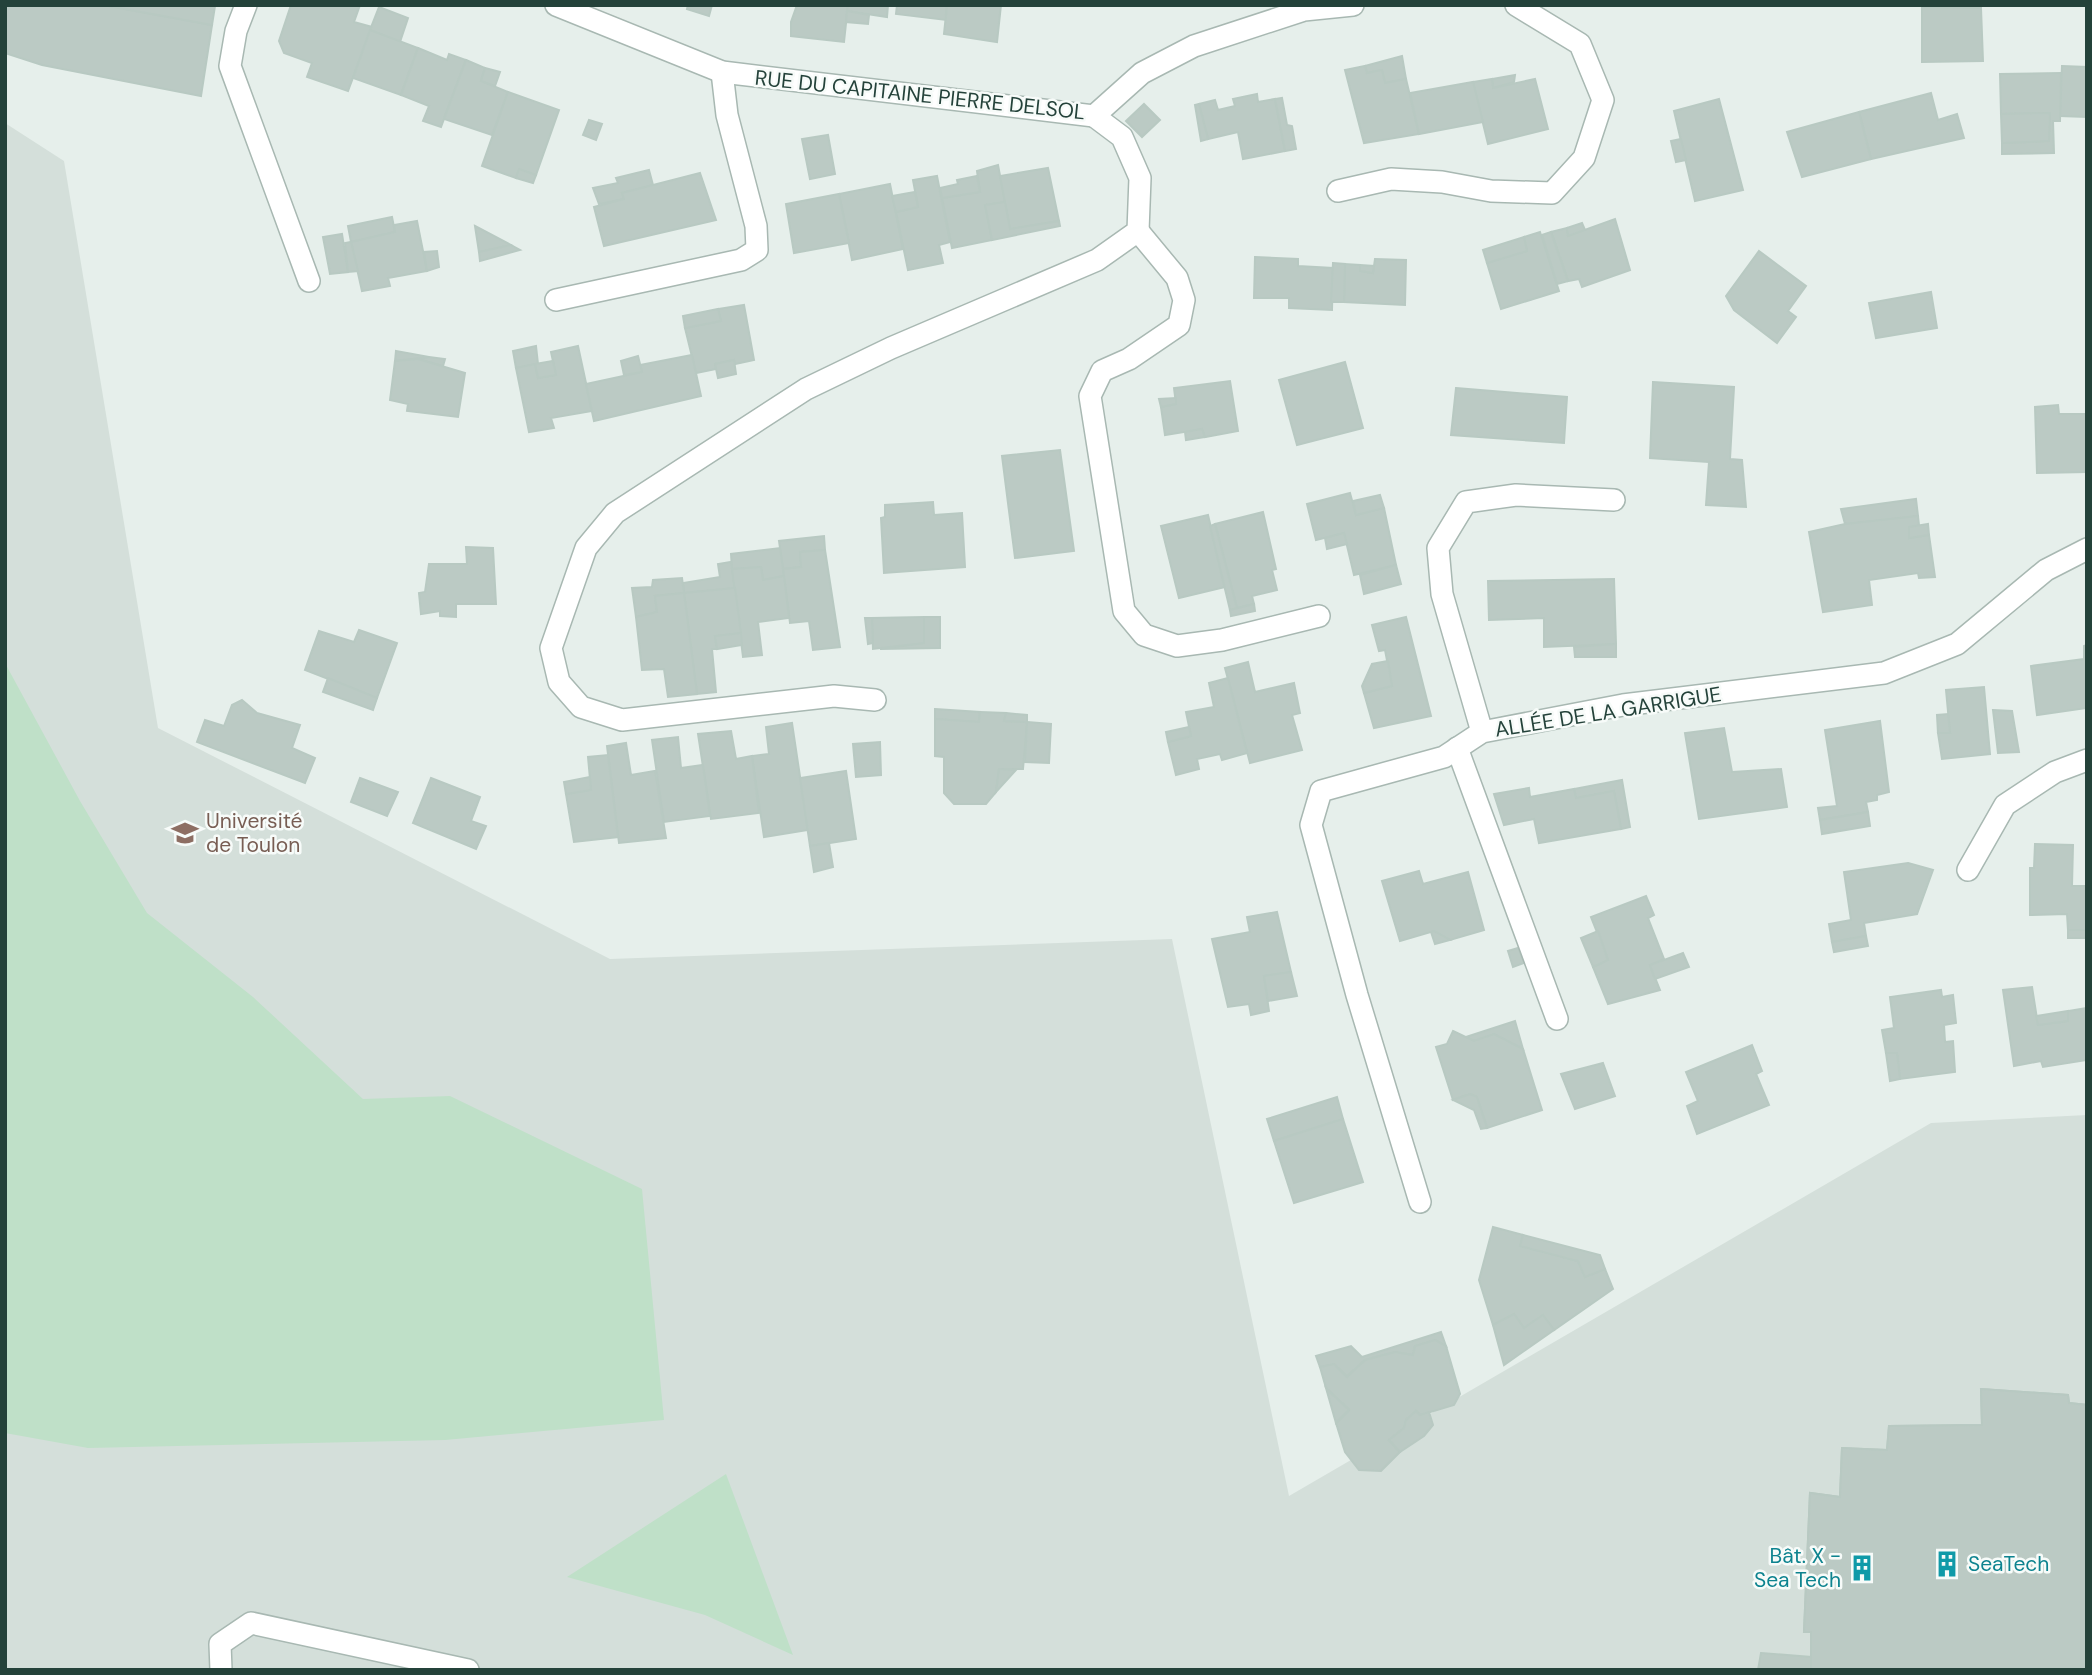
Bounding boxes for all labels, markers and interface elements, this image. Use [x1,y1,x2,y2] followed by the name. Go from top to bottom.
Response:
[754,64,1086,126] street label: RUE DU CAPITAINE PIERRE DELSOL
[1493,680,1723,744] street label: ALLÉE DE LA GARRIGUE
[206,807,303,859] place label: Université de Toulon
[170,818,200,848] school or university icon: Université de Toulon
[1754,1542,1841,1594] place label: Bât. X - Sea Tech
[1932,1549,1962,1579] building icon: SeaTech
[1968,1550,2049,1578] place label: SeaTech
[1847,1553,1877,1583] building icon: Bât. X - Sea Tech

